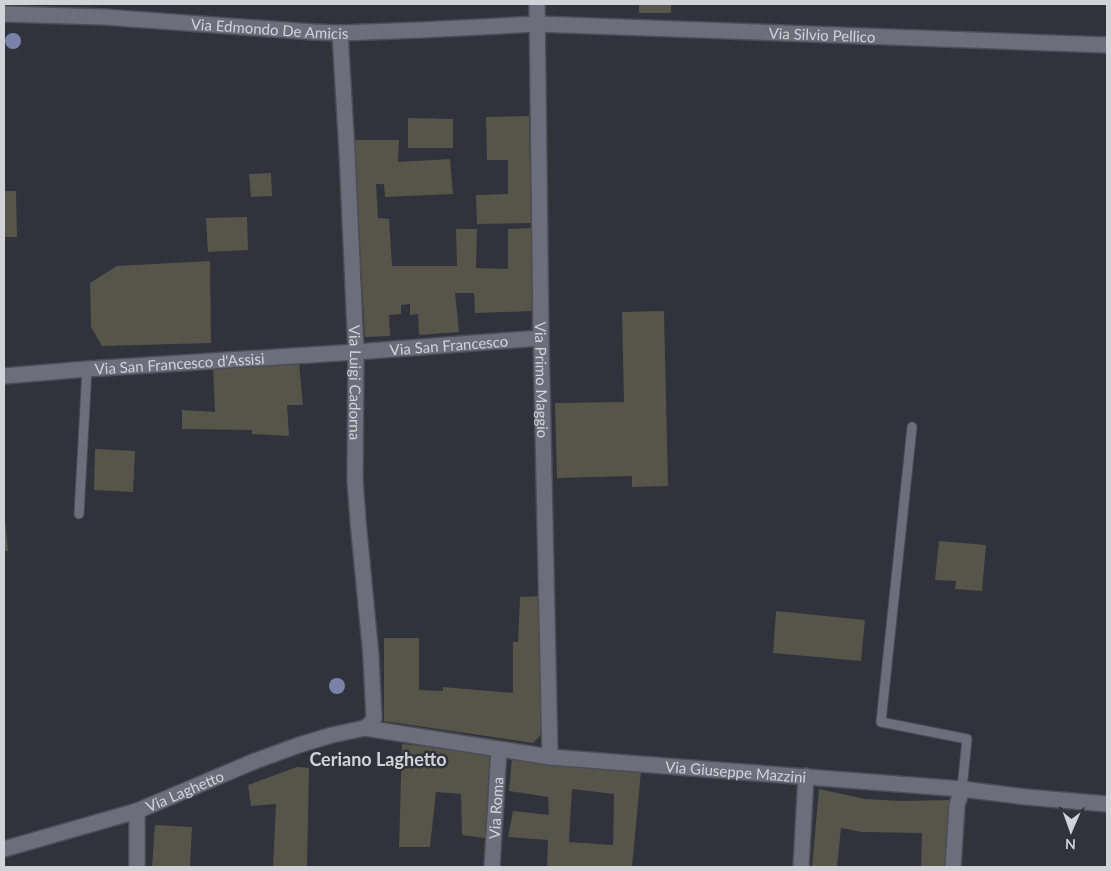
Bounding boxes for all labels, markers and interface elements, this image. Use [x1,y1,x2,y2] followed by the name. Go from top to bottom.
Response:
[190,14,349,42] street label: Via Edmondo De Amicis
[768,24,876,45] street label: Via Silvio Pellico
[532,322,552,438] street label: Via Primo Maggio
[346,325,365,440] street label: Via Luigi Cadorna
[389,332,509,358] street label: Via San Francesco
[94,349,265,378] street label: Via San Francesco d'Assisi
[309,748,447,770] district label: Ceriano Laghetto
[665,757,807,786] street label: Via Giuseppe Mazzini
[143,766,226,815] street label: Via Laghetto
[485,776,506,840] street label: Via Roma
[1046,806,1096,856] north arrow
[1065,836,1076,853] text: N

